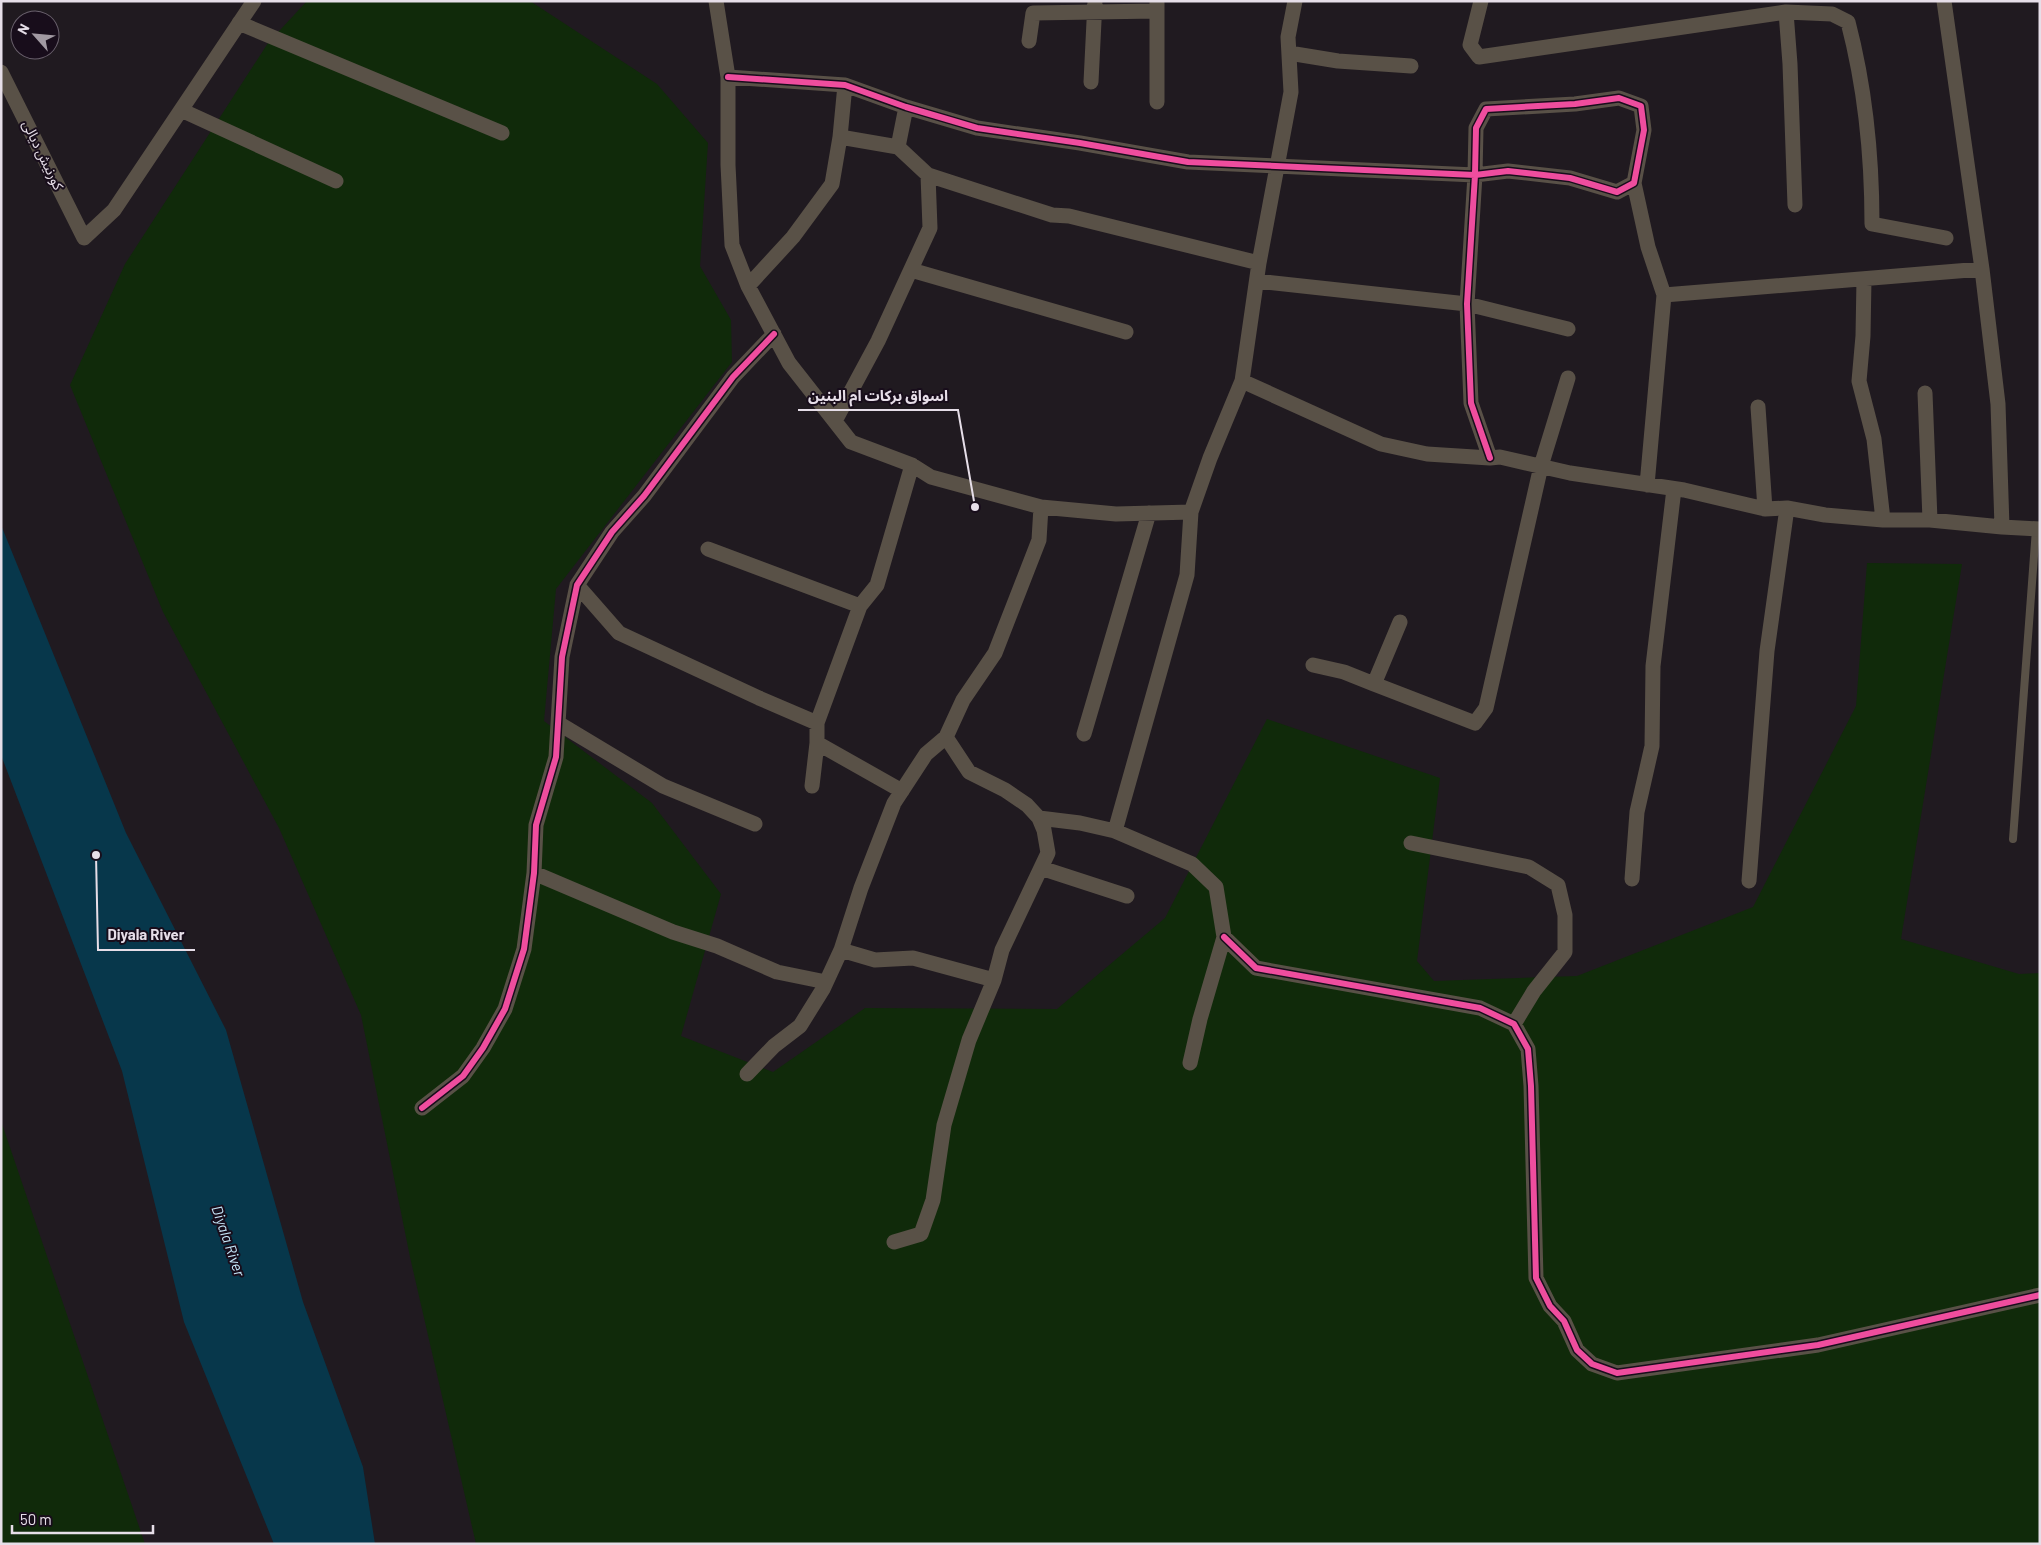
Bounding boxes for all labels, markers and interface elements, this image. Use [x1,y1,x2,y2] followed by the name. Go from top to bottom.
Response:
[10,10,60,60] north arrow
[13,21,33,37] text: N
[18,117,68,193] street label: كورنيش ديالى
[798,380,958,410] callout: اسواق بركات ام البنين
[808,386,948,407] text: اسواق بركات ام البنين
[98,920,195,950] callout: Diyala River
[107,925,185,943] text: Diyala River
[208,1203,250,1279] water label: Diyala River
[12,1502,154,1534] scale bar
[20,1510,52,1528] text: 50 m

